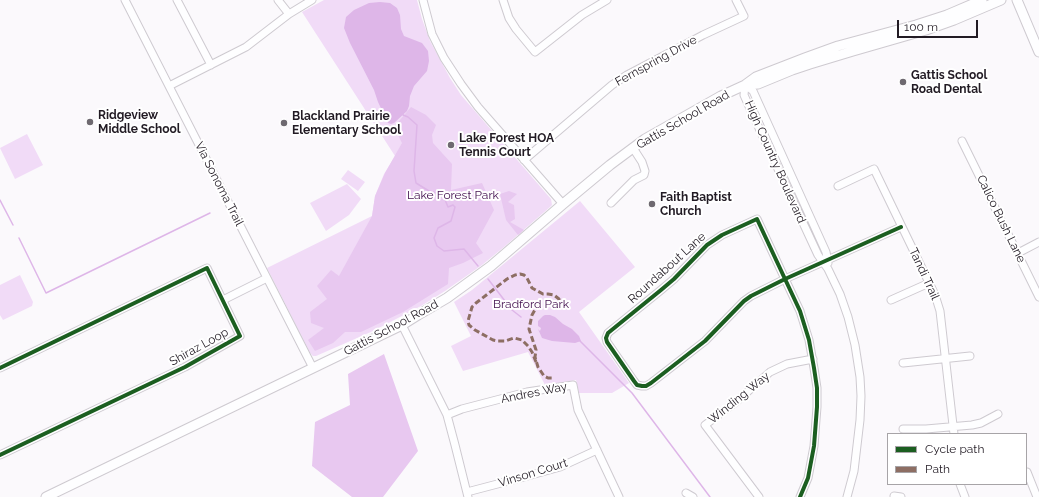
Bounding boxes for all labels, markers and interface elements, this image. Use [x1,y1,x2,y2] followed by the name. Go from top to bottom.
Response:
[899,12,980,38] scale bar
[904,20,938,34] text: 100 m
[613,33,699,89] street label: Fernspring Drive
[911,68,987,96] place label: Gattis School Road Dental
[898,77,908,87] marker: Gattis School Road Dental
[634,88,732,152] street label: Gattis School Road
[741,98,809,226] street label: High Country Boulevard
[98,108,181,136] place label: Ridgeview Middle School
[292,109,401,137] place label: Blackland Prairie Elementary School
[85,117,95,127] marker: Ridgeview Middle School
[279,118,289,128] marker: Blackland Prairie Elementary School
[459,131,554,159] place label: Lake Forest HOA Tennis Court
[192,140,246,228] street label: Via Sonoma Trail
[446,140,456,150] marker: Lake Forest HOA Tennis Court
[974,173,1028,265] street label: Calico Bush Lane
[407,188,499,202] park label: Lake Forest Park
[660,190,732,218] place label: Faith Baptist Church
[647,199,657,209] marker: Faith Baptist Church
[625,229,709,307] street label: Roundabout Lane
[906,246,942,302] street label: Tandi Trail
[341,297,441,359] street label: Gattis School Road
[493,297,569,311] park label: Bradford Park
[167,325,231,369] street label: Shiraz Loop
[706,369,772,427] street label: Winding Way
[500,380,568,406] street label: Andres Way
[887,433,1027,485] legend
[925,442,984,456] text: Cycle path
[497,456,569,490] street label: Vinson Court
[925,462,950,476] text: Path

